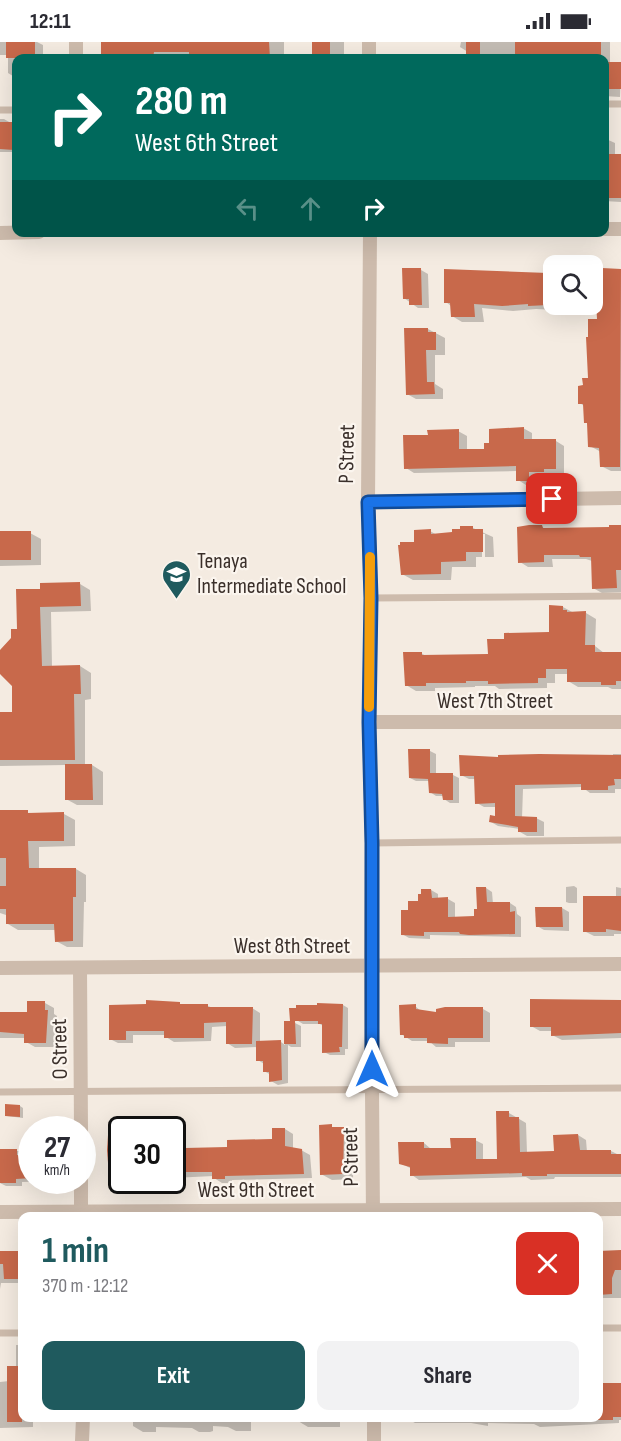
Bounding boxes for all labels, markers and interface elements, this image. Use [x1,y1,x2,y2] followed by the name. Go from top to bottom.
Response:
[30,8,71,35] text: 12:11
[135,76,228,127] text: 280 m
[36,78,114,156] icon: right
[135,127,278,159] text: West 6th Street
[231,192,264,225] icon: left
[294,192,327,225] icon: ahead
[357,192,390,225] icon: right
[543,255,603,315] map controls
[543,255,603,315] button: search
[333,424,361,484] street label: P Street
[526,473,577,524] pin
[535,482,568,515] icon: arrive
[197,548,346,600] place label: Tenaya Intermediate School
[160,558,192,600] school or university icon: Tenaya Intermediate School
[437,688,553,715] street label: West 7th Street
[234,933,351,960] street label: West 8th Street
[46,1018,74,1080] street label: O Street
[340,1037,404,1101] position arrow
[108,1116,186,1194] speed limit sign: 30
[337,1127,365,1187] street label: P Street
[44,1130,70,1166] text: 27
[44,1161,70,1180] text: km/h
[198,1177,315,1204] street label: West 9th Street
[42,1230,109,1273] text: 1 min
[516,1232,579,1295] button: close
[42,1274,128,1298] text: 370 m · 12:12
[42,1341,305,1410] button: Exit
[317,1341,579,1410] button: Share

